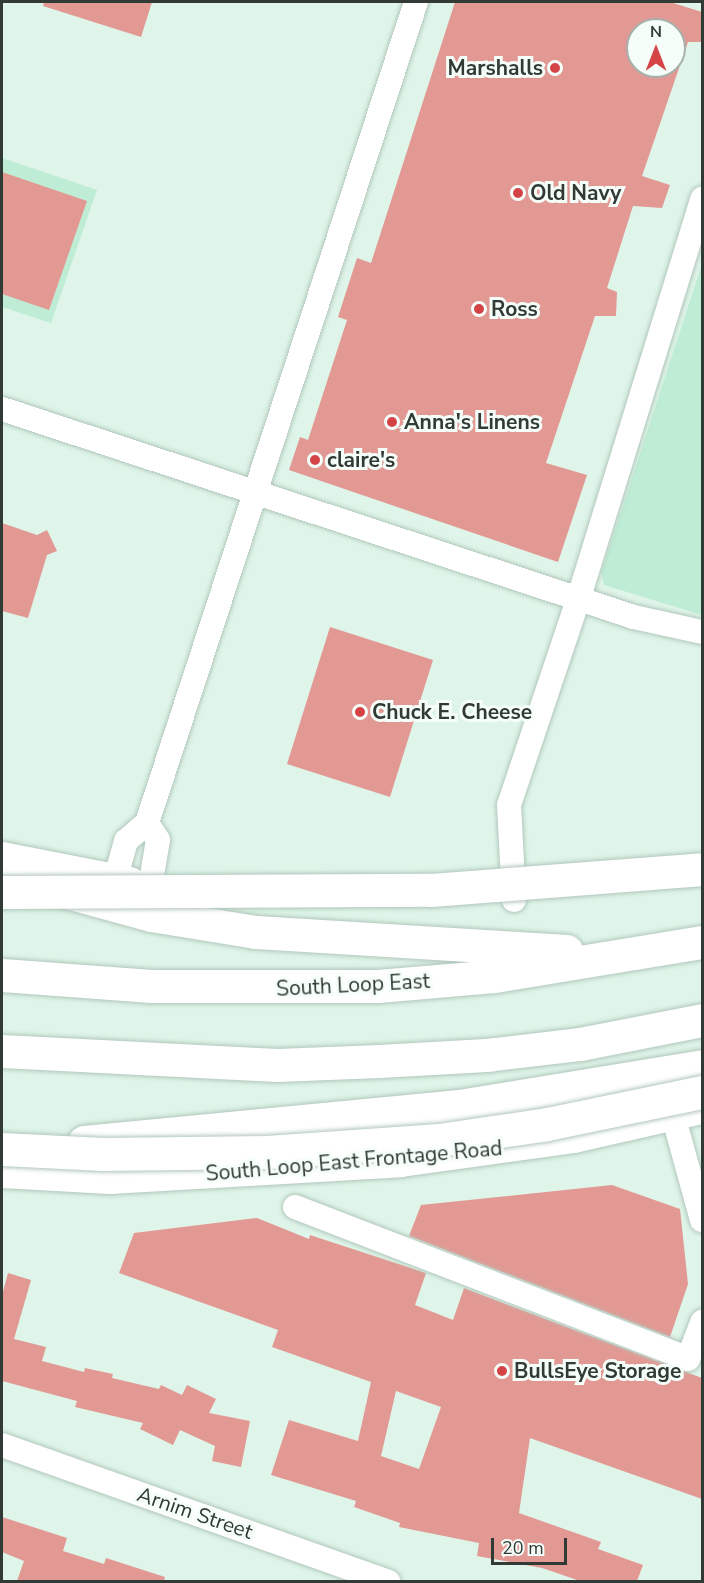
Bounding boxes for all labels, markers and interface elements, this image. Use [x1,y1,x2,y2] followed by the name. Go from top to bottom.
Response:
[626,18,686,78] north arrow
[650,21,662,43] text: N
[448,55,543,81] place label: Marshalls
[548,61,562,75] marker: Marshalls
[530,180,621,206] place label: Old Navy
[511,186,525,200] marker: Old Navy
[491,296,538,322] place label: Ross
[472,302,486,316] marker: Ross
[404,409,540,435] place label: Anna's Linens
[385,415,399,429] marker: Anna's Linens
[327,447,395,473] place label: claire's
[308,453,322,467] marker: claire's
[372,699,532,725] place label: Chuck E. Cheese
[353,705,367,719] marker: Chuck E. Cheese
[275,968,431,1002] street label: South Loop East
[205,1135,503,1187] street label: South Loop East Frontage Road
[514,1358,681,1384] place label: BullsEye Storage
[495,1364,509,1378] marker: BullsEye Storage
[134,1482,256,1544] street label: Arnim Street
[494,1526,570,1564] scale bar
[502,1536,544,1560] text: 20 m

